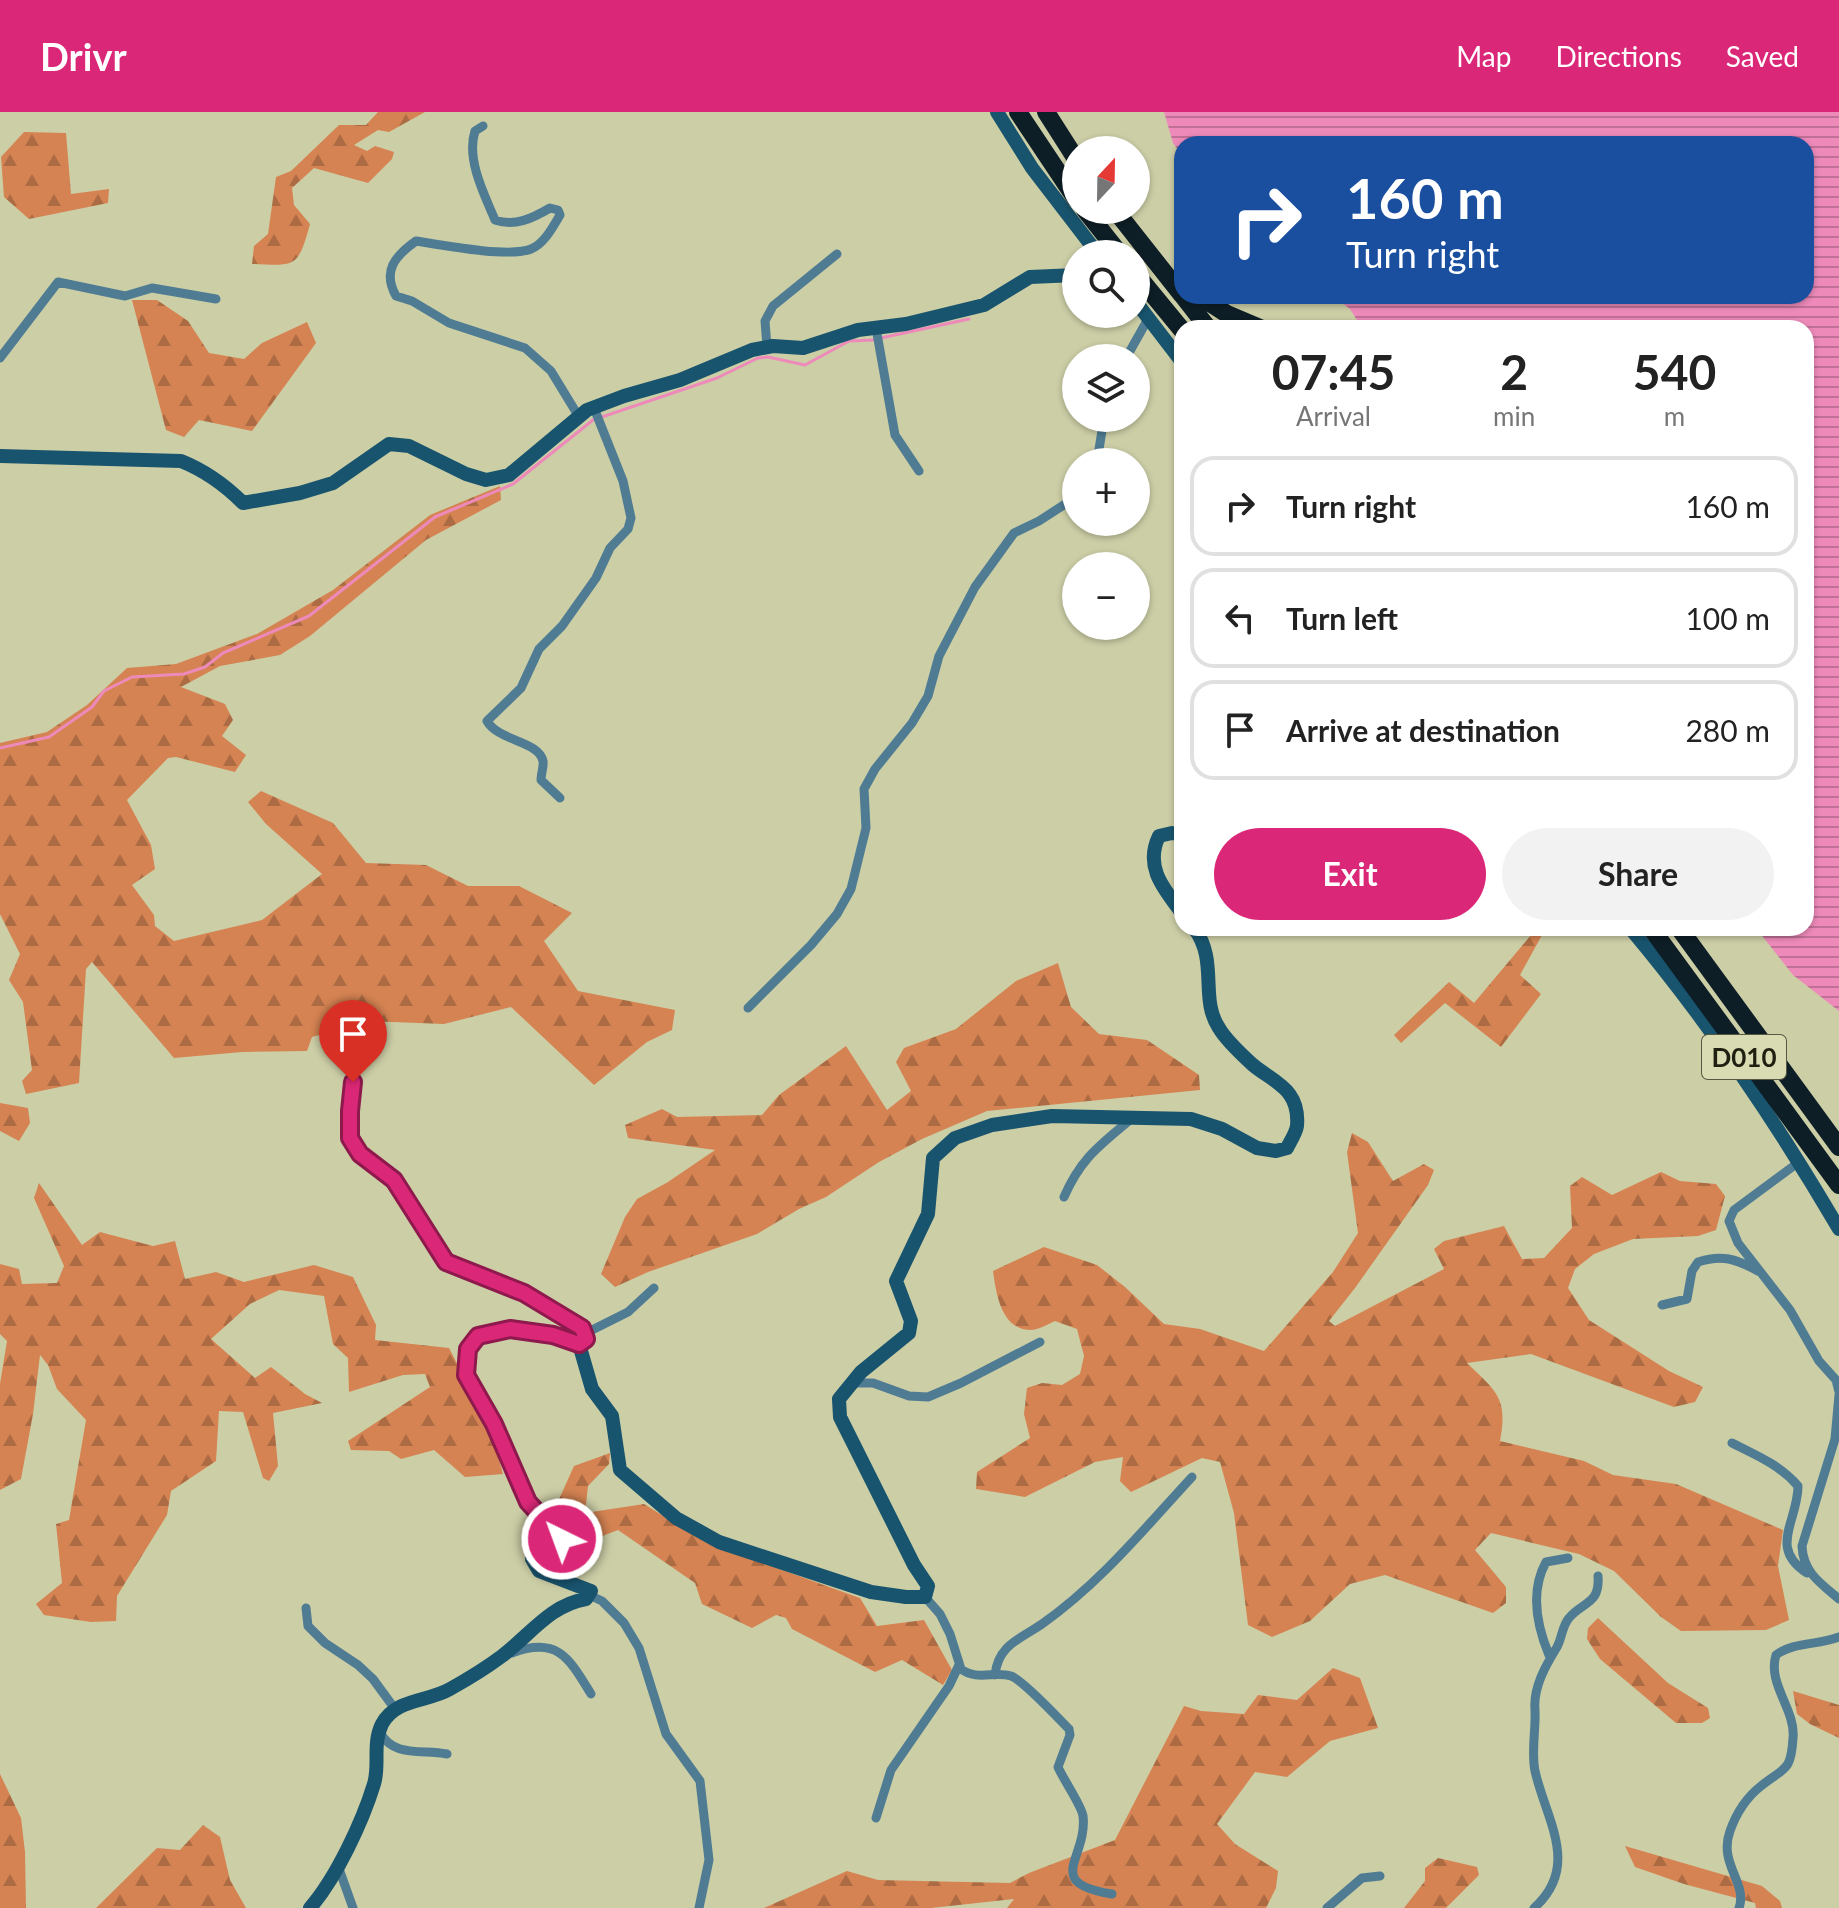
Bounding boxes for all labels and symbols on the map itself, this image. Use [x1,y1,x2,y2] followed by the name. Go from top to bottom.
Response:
[1062,136,1150,224] north arrow
[319,1000,387,1082] pin
[1702,1035,1786,1079] road number: D010
[520,1497,604,1581] position arrow

